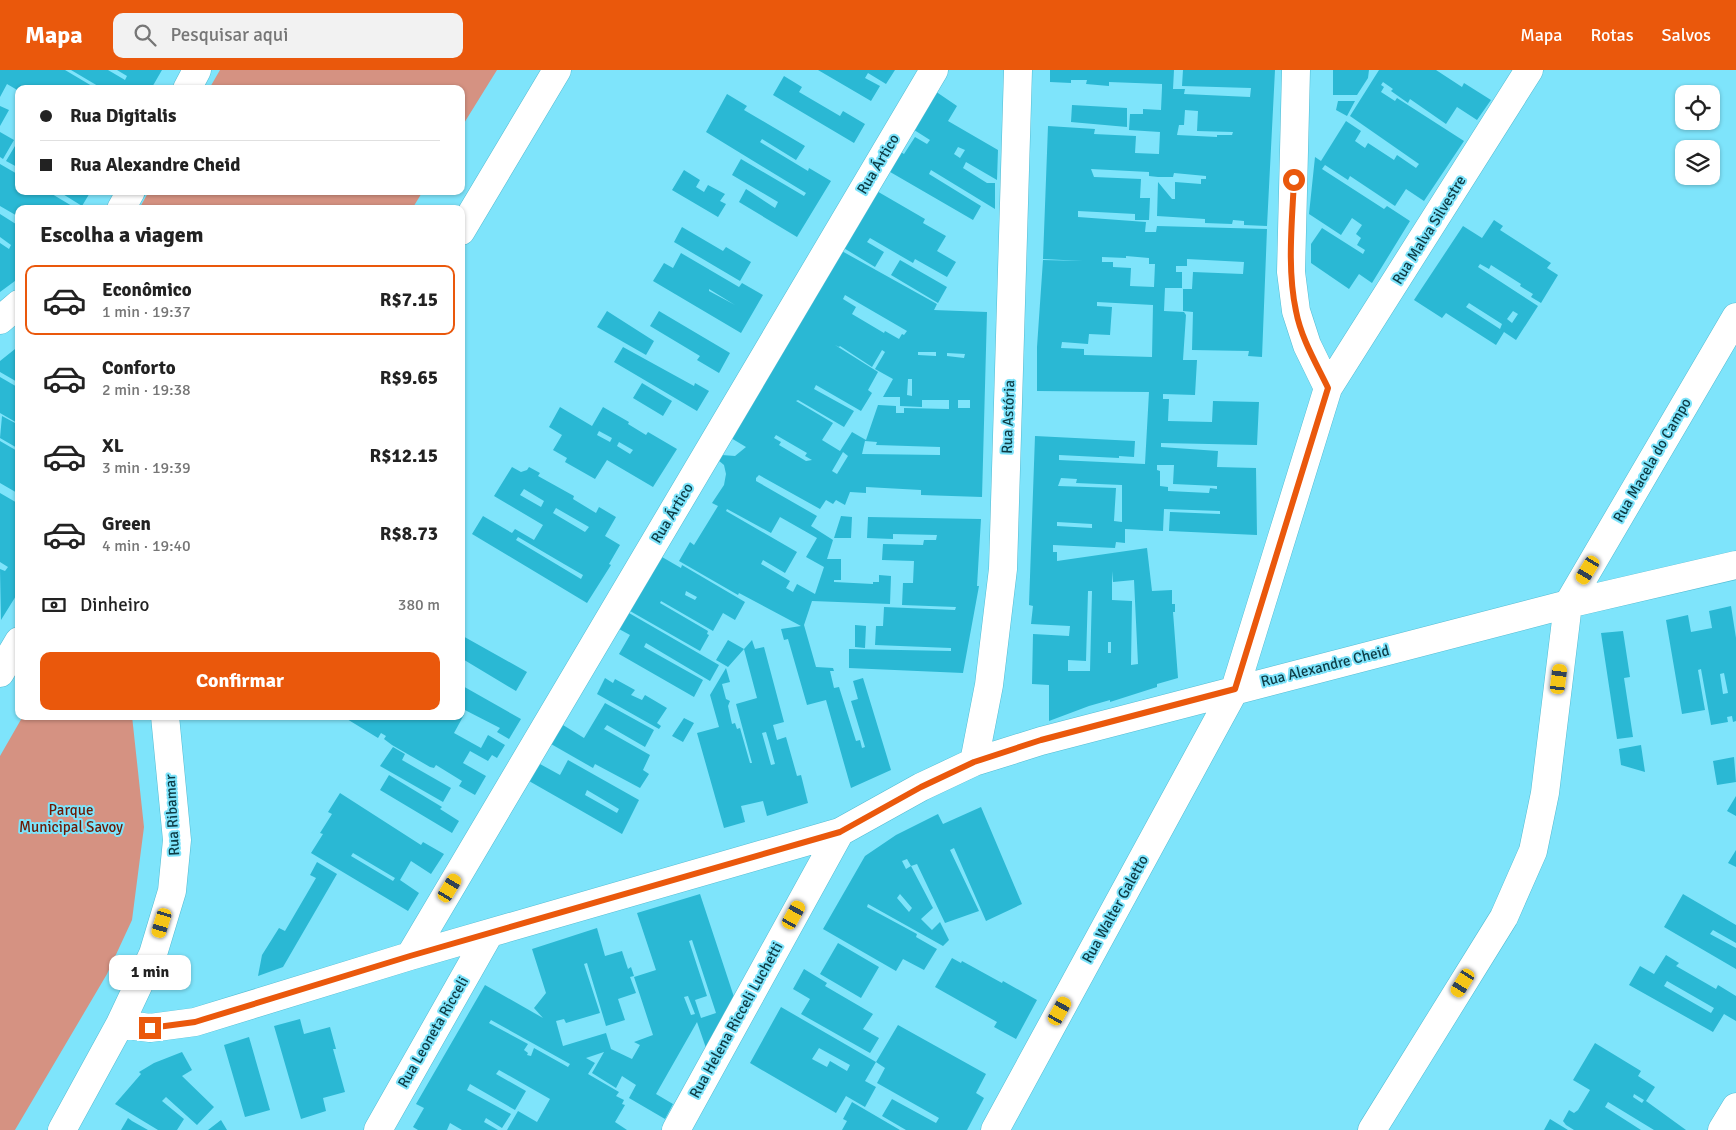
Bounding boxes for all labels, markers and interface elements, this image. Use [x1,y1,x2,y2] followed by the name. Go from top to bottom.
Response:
[113,13,463,58] search box
[25,20,83,50] text: Mapa
[131,21,159,49] icon: search
[171,23,288,47] text: Pesquisar aqui
[1520,24,1563,46] text: Mapa
[1591,24,1634,46] text: Rotas
[1662,24,1711,46] text: Salvos
[1675,85,1720,185] map controls
[1675,85,1720,130] button: locate
[70,104,176,128] text: Rua Digitalis
[852,130,903,197] street label: Rua Ártico
[1675,140,1720,185] button: layers
[70,153,240,177] text: Rua Alexandre Cheid
[1283,169,1305,191] route start
[1388,172,1470,288] street label: Rua Malva Silvestre
[40,221,204,248] text: Escolha a viagem
[42,278,87,323] icon: car
[102,278,192,302] text: Econômico
[380,288,438,312] text: R$7.15
[102,302,191,322] text: 1 min · 19:37
[42,356,87,401] icon: car
[102,356,176,380] text: Conforto
[380,366,438,390] text: R$9.65
[102,380,191,400] text: 2 min · 19:38
[998,380,1018,454] street label: Rua Astória
[1609,394,1695,525] street label: Rua Macela do Campo
[42,434,87,479] icon: car
[102,434,124,458] text: XL
[370,444,438,468] text: R$12.15
[102,458,191,478] text: 3 min · 19:39
[646,479,697,546] street label: Rua Ártico
[42,512,87,557] icon: car
[102,512,151,536] text: Green
[380,522,438,546] text: R$8.73
[102,536,191,556] text: 4 min · 19:40
[1573,553,1602,587] car
[40,591,68,619] icon: cash
[80,593,149,617] text: Dinheiro
[398,595,440,615] text: 380 m
[1259,641,1391,691] street label: Rua Alexandre Cheid
[40,652,440,710] button: Confirmar
[1549,663,1568,695] car
[161,773,183,856] street label: Rua Ribamar
[19,801,123,836] park label: Parque Municipal Savoy
[1078,852,1152,966] street label: Rua Walter Galetto
[435,871,464,905] car
[780,898,807,932] car
[150,906,173,940] car
[686,939,786,1101] street label: Rua Helena Ricceli Luchetti
[109,956,191,990] callout: 1 min
[131,962,169,982] text: 1 min
[1448,966,1477,1000] car
[394,973,472,1091] street label: Rua Leoneta Ricceli
[1046,994,1073,1028] car
[139,1017,161,1039] route end

